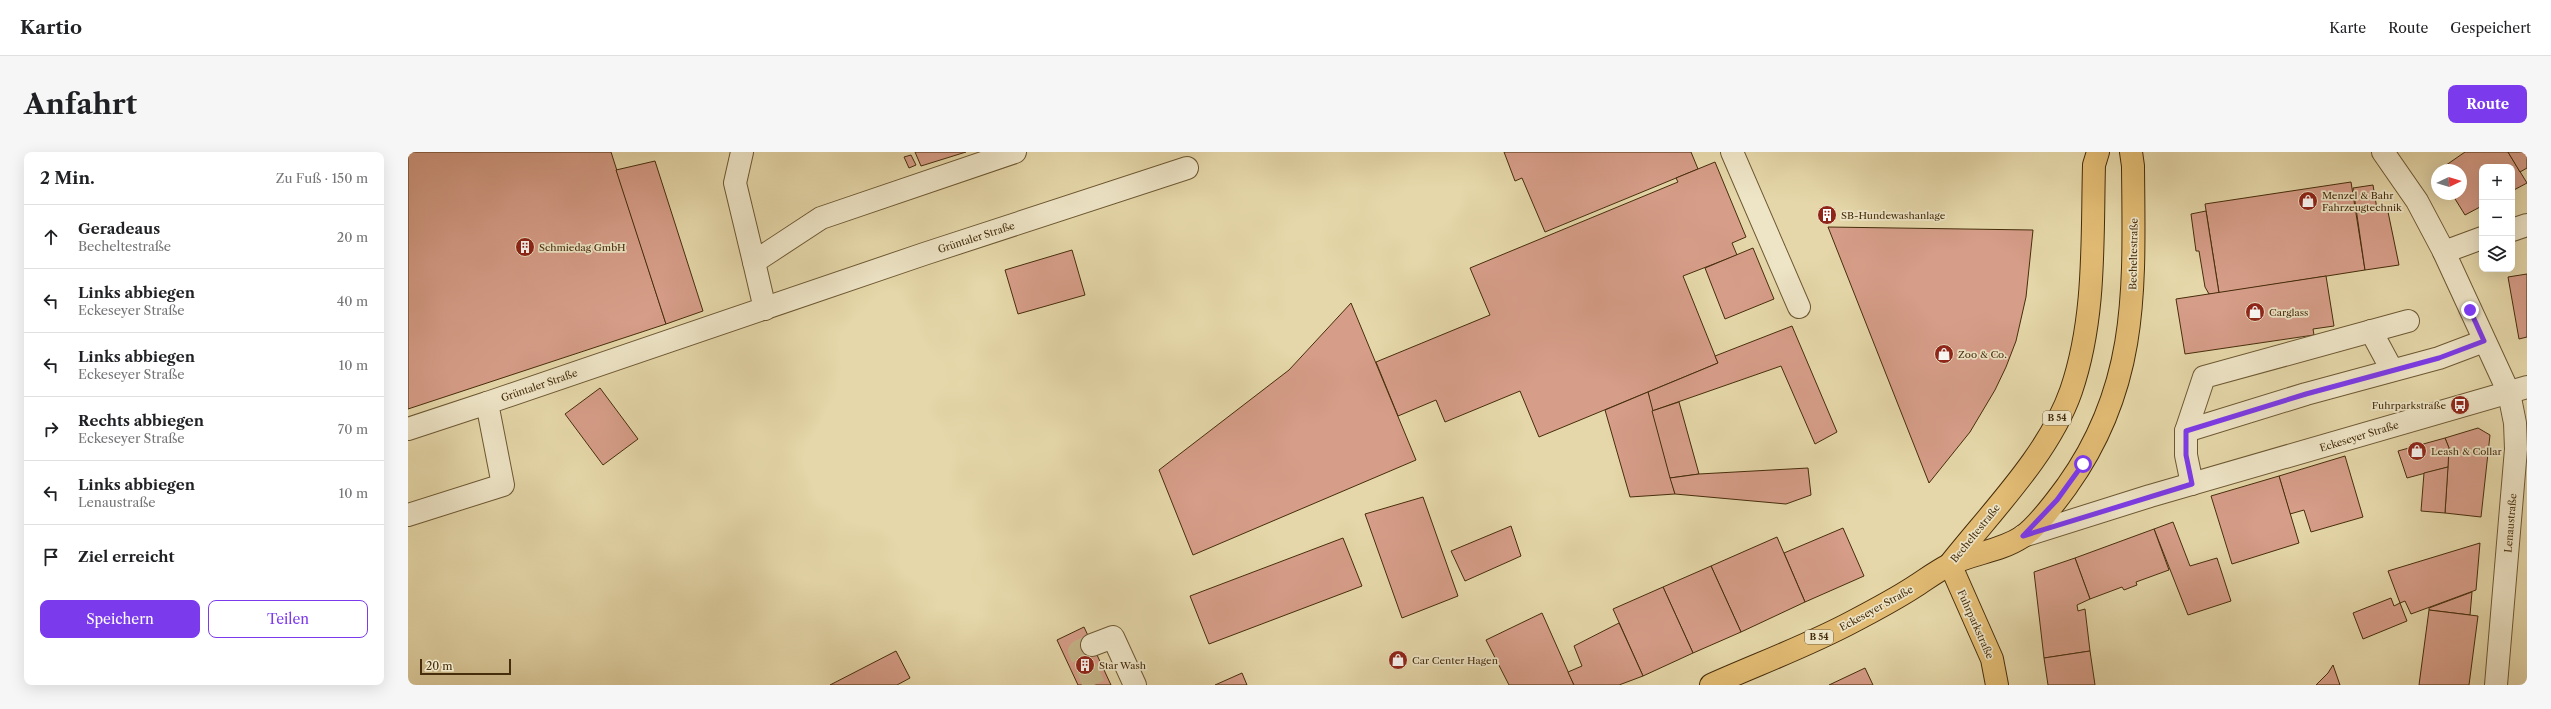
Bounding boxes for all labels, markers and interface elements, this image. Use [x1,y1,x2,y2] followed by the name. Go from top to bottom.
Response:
[20,16,82,39] text: Kartio
[2329,19,2366,37] text: Karte
[2388,19,2428,37] text: Route
[2450,19,2531,37] text: Gespeichert
[2448,85,2527,123] button: Route
[24,87,137,121] text: Anfahrt
[2431,164,2467,200] north arrow
[2479,164,2515,272] map controls
[2479,164,2515,200] button: +
[40,168,95,188] text: 2 Min.
[276,170,368,186] text: Zu Fuß · 150 m
[2322,189,2403,214] place label: Menzel & Bahr Fahrzeugtechnik
[2297,190,2319,212] shop icon: Menzel & Bahr Fahrzeugtechnik
[2479,200,2515,236] button: −
[1816,204,1838,226] building icon: SB-Hundewashanlage
[1841,209,1946,222] place label: SB-Hundewashanlage
[2126,218,2141,290] street label: Becheltestraße
[78,219,160,238] text: Geradeaus
[936,219,1017,256] street label: Grüntaler Straße
[40,226,62,248] icon: ahead
[337,229,368,245] text: 20 m
[514,236,536,258] building icon: Schmiedag GmbH
[2479,236,2515,272] button: layers
[78,238,171,254] text: Becheltestraße
[539,241,626,254] place label: Schmiedag GmbH
[78,283,195,302] text: Links abbiegen
[40,290,62,312] icon: left
[337,293,368,309] text: 40 m
[2244,301,2266,323] shop icon: Carglass
[2461,301,2479,319] route end
[78,302,185,318] text: Eckeseyer Straße
[2269,306,2308,319] place label: Carglass
[1933,343,1955,365] shop icon: Zoo & Co.
[78,347,195,366] text: Links abbiegen
[1958,348,2007,361] place label: Zoo & Co.
[40,354,62,376] icon: left
[339,357,368,373] text: 10 m
[78,366,185,382] text: Eckeseyer Straße
[499,366,580,405] street label: Grüntaler Straße
[2449,394,2471,416] bus stop icon: Fuhrparkstraße
[2372,399,2446,412] place label: Fuhrparkstraße
[78,411,204,430] text: Rechts abbiegen
[2043,411,2071,425] road number: B 54
[40,418,62,440] icon: right
[2318,418,2401,455] street label: Eckeseyer Straße
[338,421,368,437] text: 70 m
[78,430,185,446] text: Eckeseyer Straße
[2406,440,2428,462] shop icon: Leash & Collar
[2431,445,2502,458] place label: Leash & Collar
[2074,455,2092,473] route start
[78,475,195,494] text: Links abbiegen
[40,482,62,504] icon: left
[339,485,368,501] text: 10 m
[2501,492,2520,553] street label: Lenaustraße
[78,494,156,510] text: Lenaustraße
[1948,501,2003,565] street label: Becheltestraße
[40,546,62,568] icon: arrive
[78,547,174,566] text: Ziel erreicht
[1837,583,1916,634] street label: Eckeseyer Straße
[1954,588,1997,661] street label: Fuhrparkstraße
[40,600,200,638] button: Speichern
[208,600,368,638] button: Teilen
[1805,630,1833,644] road number: B 54
[1387,649,1409,671] shop icon: Car Center Hagen
[1074,654,1096,676] building icon: Star Wash
[1412,654,1499,667] place label: Car Center Hagen
[420,657,511,676] scale bar
[426,659,452,673] text: 20 m
[1099,659,1147,672] place label: Star Wash

